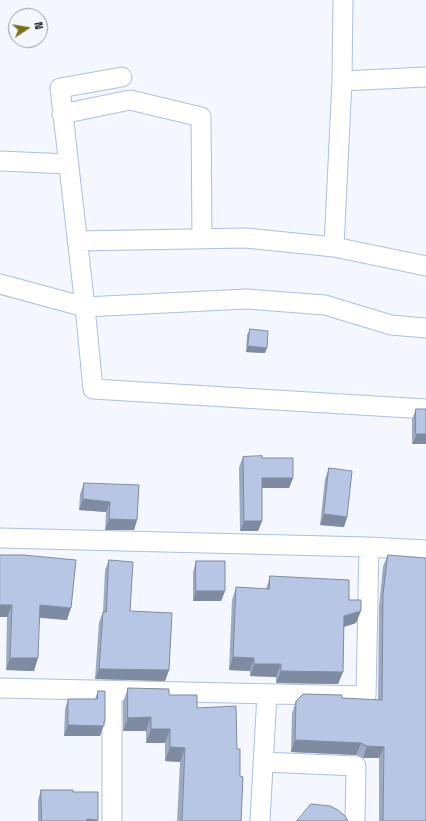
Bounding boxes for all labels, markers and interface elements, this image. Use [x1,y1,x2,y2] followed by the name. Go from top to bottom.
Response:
[8,8,48,48] north arrow
[31,21,46,31] text: N

